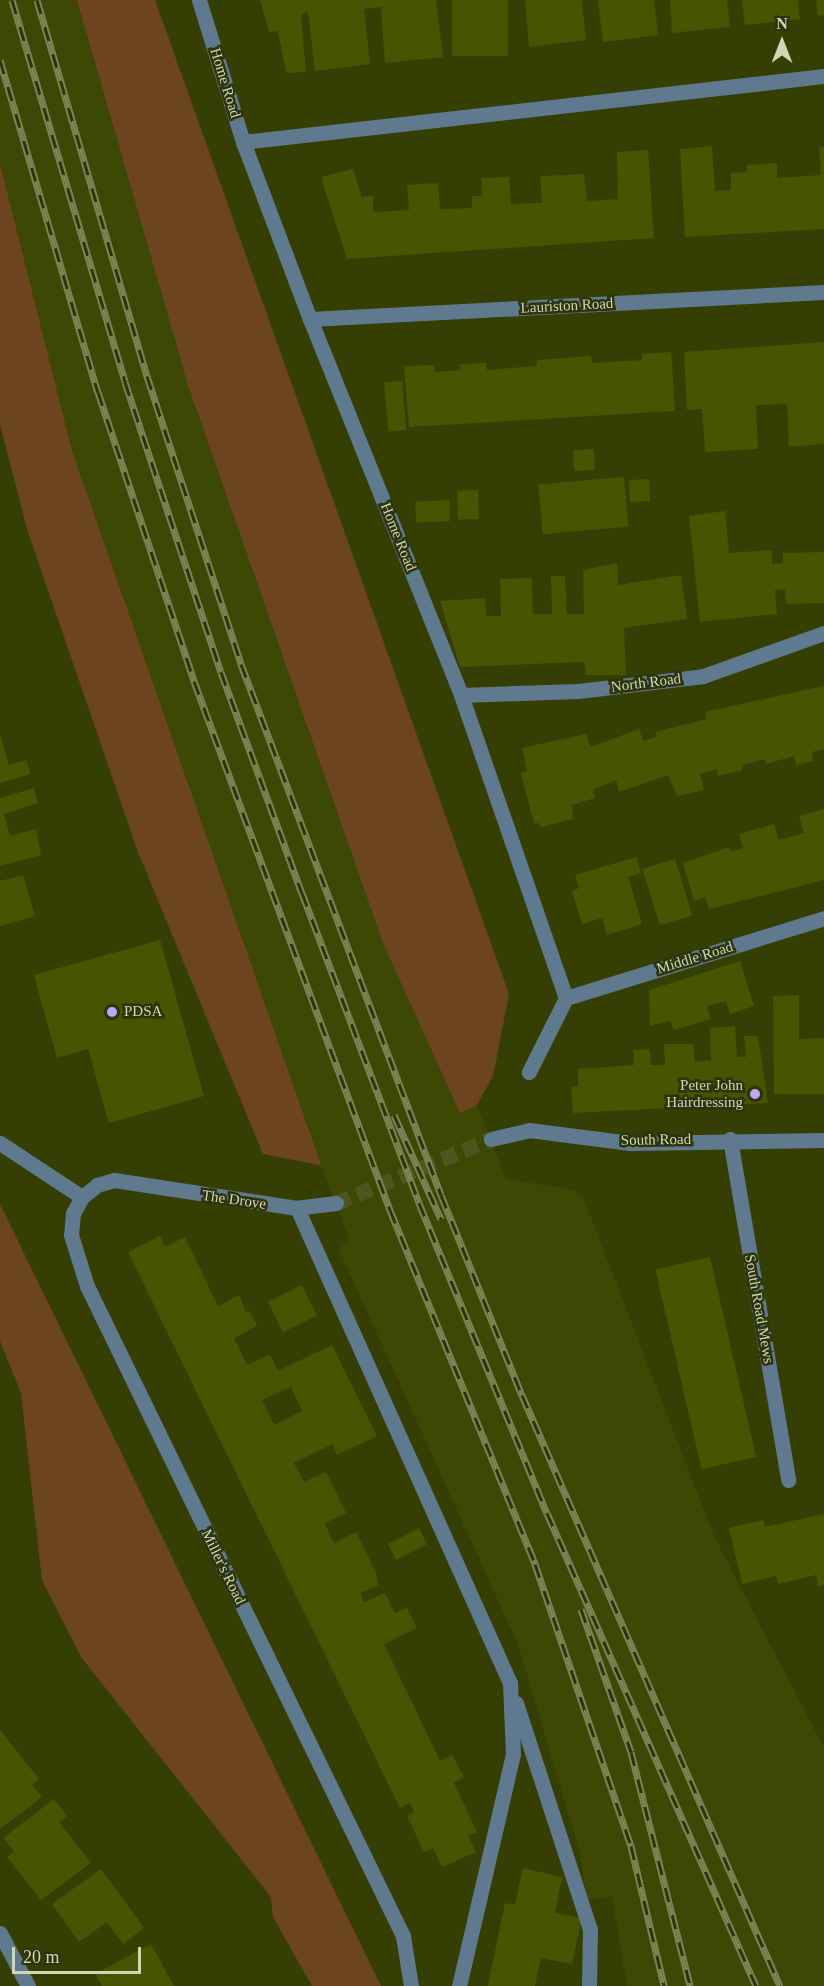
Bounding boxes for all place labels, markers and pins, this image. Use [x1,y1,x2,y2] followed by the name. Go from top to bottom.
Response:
[124,1003,162,1021] place label: PDSA
[105,1005,119,1019] marker: PDSA
[666,1076,743,1111] place label: Peter John Hairdressing
[748,1087,762,1101] marker: Peter John Hairdressing

